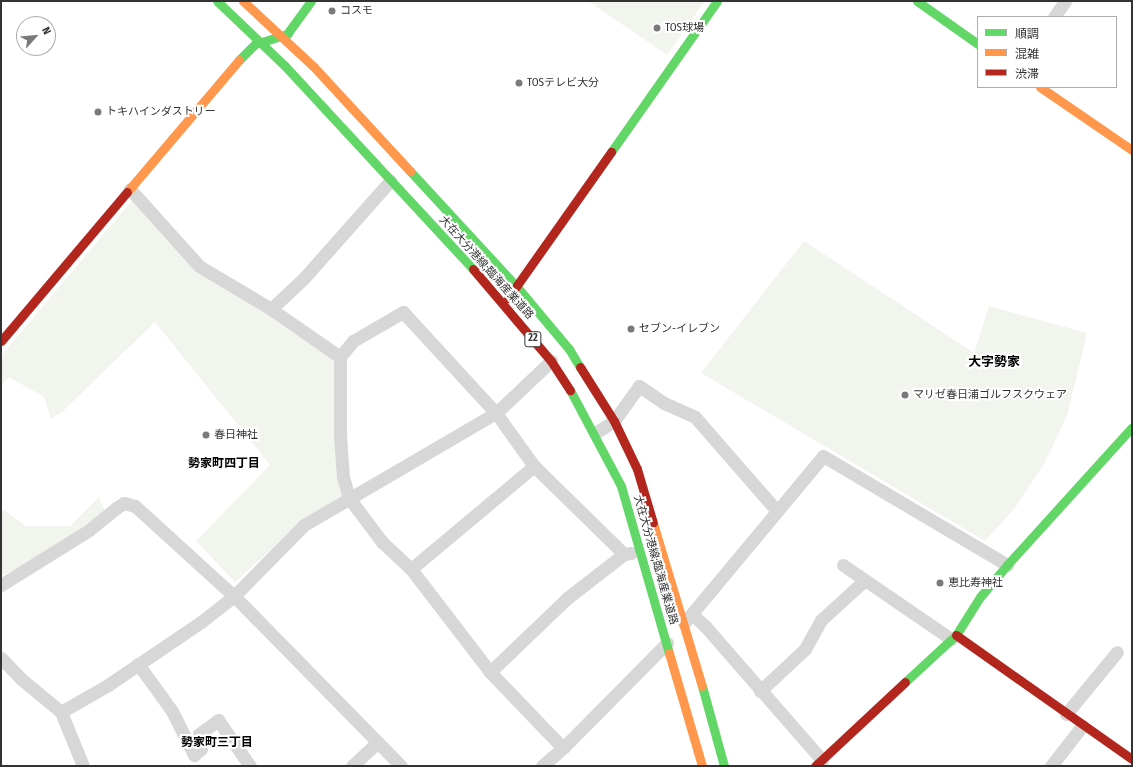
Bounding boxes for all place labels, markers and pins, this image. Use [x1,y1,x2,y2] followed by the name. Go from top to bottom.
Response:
[340,4,373,18] place label: コスモ
[327,6,337,16] marker: コスモ
[665,21,704,35] place label: TOS球場
[652,23,662,33] marker: TOS球場
[527,76,599,90] place label: TOSテレビ大分
[514,78,524,88] marker: TOSテレビ大分
[106,105,216,119] place label: トキハインダストリー
[93,107,103,117] marker: トキハインダストリー
[639,322,720,336] place label: セブン-イレブン
[626,324,636,334] marker: セブン-イレブン
[913,388,1067,402] place label: マリゼ春日浦ゴルフスクウェア
[900,390,910,400] marker: マリゼ春日浦ゴルフスクウェア
[214,428,258,442] place label: 春日神社
[201,430,211,440] marker: 春日神社
[948,576,1003,590] place label: 恵比寿神社
[935,578,945,588] marker: 恵比寿神社

